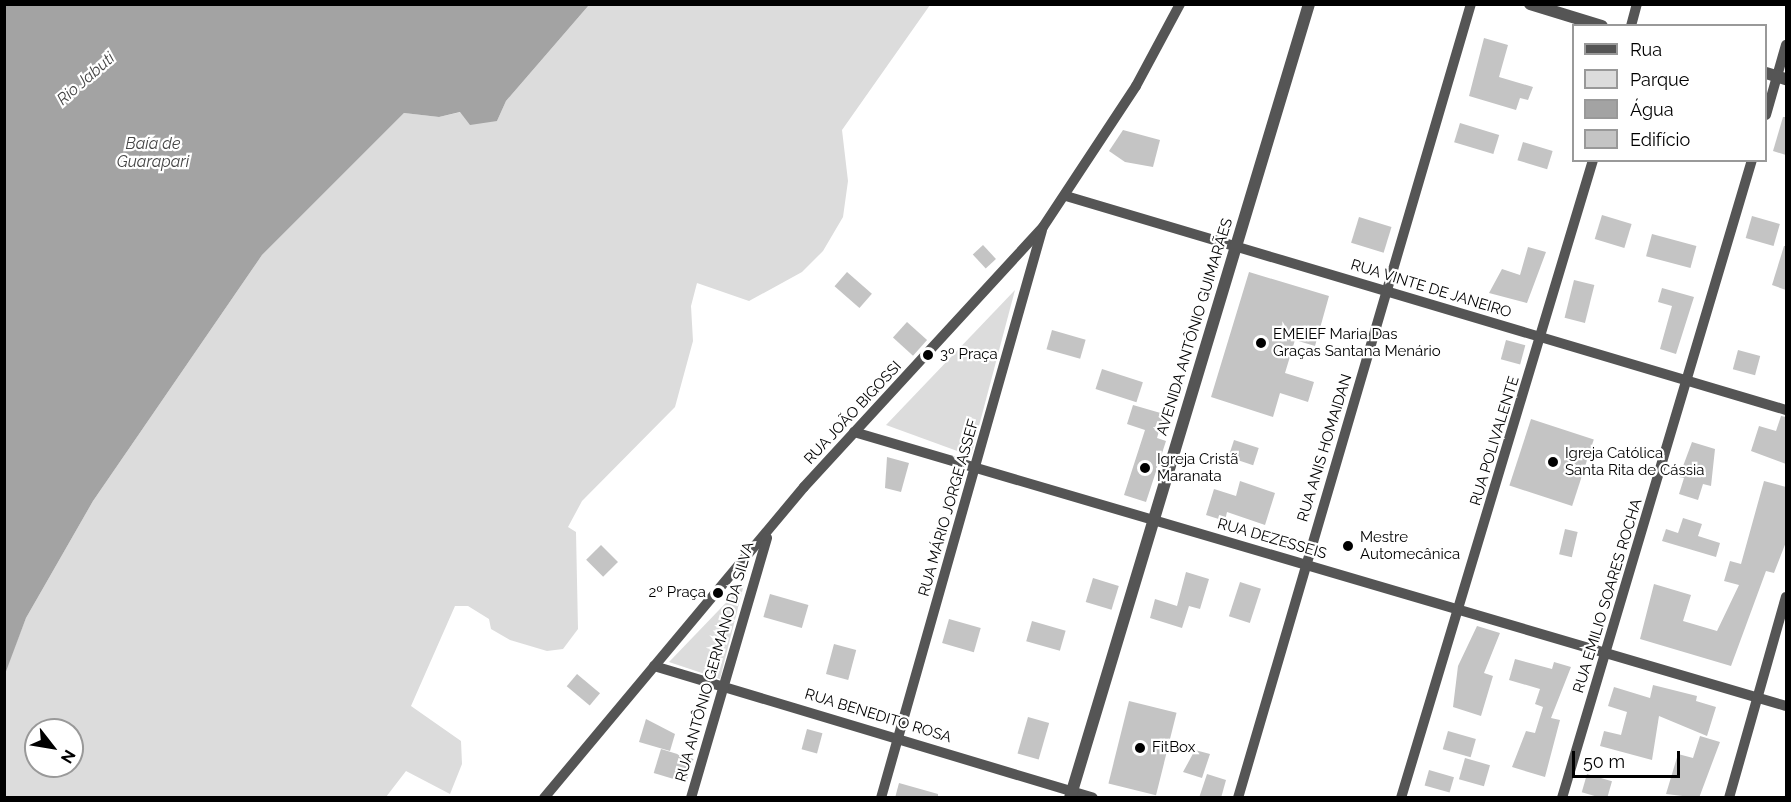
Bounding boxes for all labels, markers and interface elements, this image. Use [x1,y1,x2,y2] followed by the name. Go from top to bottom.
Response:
[1572,24,1767,162] legend
[1630,39,1662,60] text: Rua
[53,49,119,109] water label: Rio Jabuti
[1630,69,1689,90] text: Parque
[1630,99,1674,120] text: Água
[1630,129,1690,150] text: Edifício
[117,134,189,172] water label: Baía de Guarapari
[1153,216,1237,438] street label: AVENIDA ANTÔNIO GUIMARÃES
[1348,256,1514,322] street label: RUA VINTE DE JANEIRO
[1273,325,1441,360] place label: EMEIEF Maria Das Graças Santana Menário
[1254,336,1268,350] marker: EMEIEF Maria Das Graças Santana Menário
[940,346,998,364] place label: 3º Praça
[921,348,935,362] marker: 3º Praça
[800,357,906,469] street label: RUA JOÃO BIGOSSI
[1294,372,1356,524] street label: RUA ANIS HOMAIDAN
[1467,374,1523,508] street label: RUA POLIVALENTE
[915,417,983,599] street label: RUA MÁRIO JORGE ASSEF
[1565,444,1704,479] place label: Igreja Católica Santa Rita de Cássia
[1157,450,1238,485] place label: Igreja Cristã Maranata
[1546,455,1560,469] marker: Igreja Católica Santa Rita de Cássia
[1138,461,1152,475] marker: Igreja Cristã Maranata
[1570,496,1646,696] street label: RUA EMILIO SOARES ROCHA
[1215,515,1329,563] street label: RUA DEZESSEIS
[1360,528,1460,563] place label: Mestre Automecânica
[672,539,758,785] street label: RUA ANTÔNIO GERMANO DA SILVA
[1341,539,1355,553] marker: Mestre Automecânica
[648,584,706,602] place label: 2º Praça
[711,586,725,600] marker: 2º Praça
[802,685,954,747] street label: RUA BENEDITO ROSA
[24,718,84,778] north arrow
[1152,739,1195,757] place label: FitBox
[1575,739,1683,777] scale bar
[1133,741,1147,755] marker: FitBox
[57,746,79,767] text: N
[1583,751,1625,772] text: 50 m

